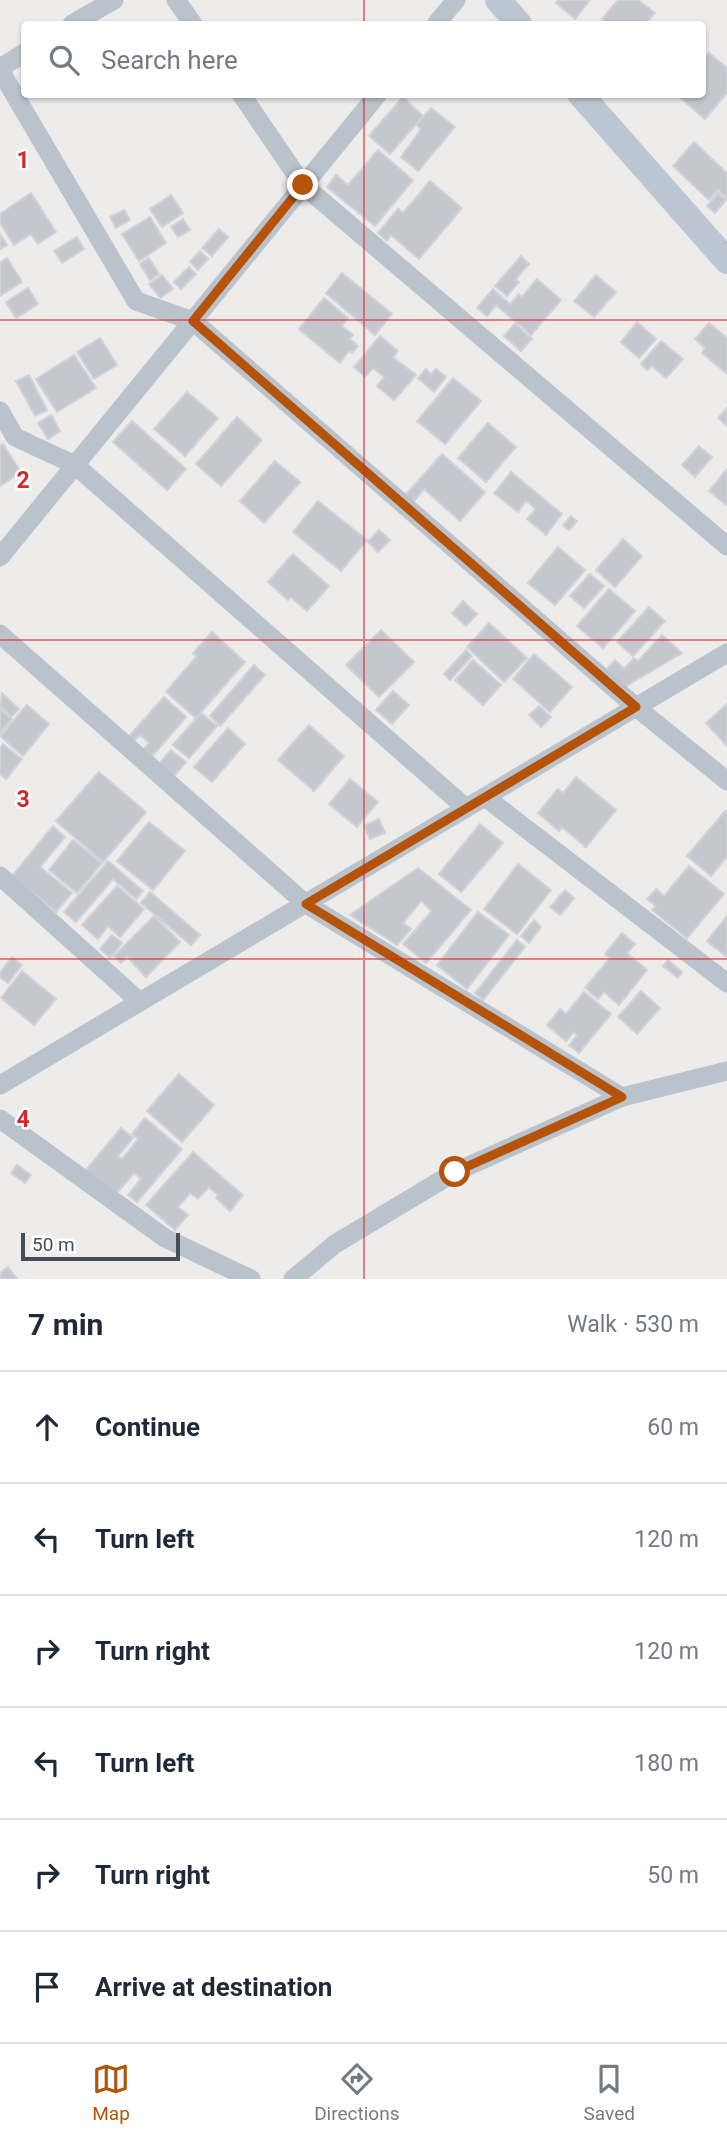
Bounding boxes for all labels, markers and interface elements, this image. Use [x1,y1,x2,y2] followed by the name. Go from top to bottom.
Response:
[21,21,706,98] search box
[45,41,83,79] icon: search
[101,45,238,75] text: Search here
[16,147,30,174] text: 1
[287,169,318,200] route end
[16,467,30,494] text: 2
[16,786,30,813] text: 3
[16,1106,30,1133] text: 4
[439,1156,470,1187] route start
[21,1230,180,1262] scale bar
[32,1233,75,1256] text: 50 m
[28,1307,103,1342] text: 7 min
[567,1311,699,1338] text: Walk · 530 m
[28,1408,66,1446] icon: ahead
[95,1412,200,1442] text: Continue
[647,1414,699,1441] text: 60 m
[28,1520,66,1558] icon: left
[95,1524,194,1554] text: Turn left
[634,1526,699,1553] text: 120 m
[28,1632,66,1670] icon: right
[95,1636,210,1666] text: Turn right
[634,1638,699,1665] text: 120 m
[28,1744,66,1782] icon: left
[95,1748,194,1778] text: Turn left
[634,1750,699,1777] text: 180 m
[28,1856,66,1894] icon: right
[95,1860,210,1890] text: Turn right
[647,1862,699,1889] text: 50 m
[28,1968,66,2006] icon: arrive
[95,1972,332,2002] text: Arrive at destination
[92,2060,130,2125] tab: Map
[314,2060,399,2125] tab: Directions
[584,2060,635,2125] tab: Saved

